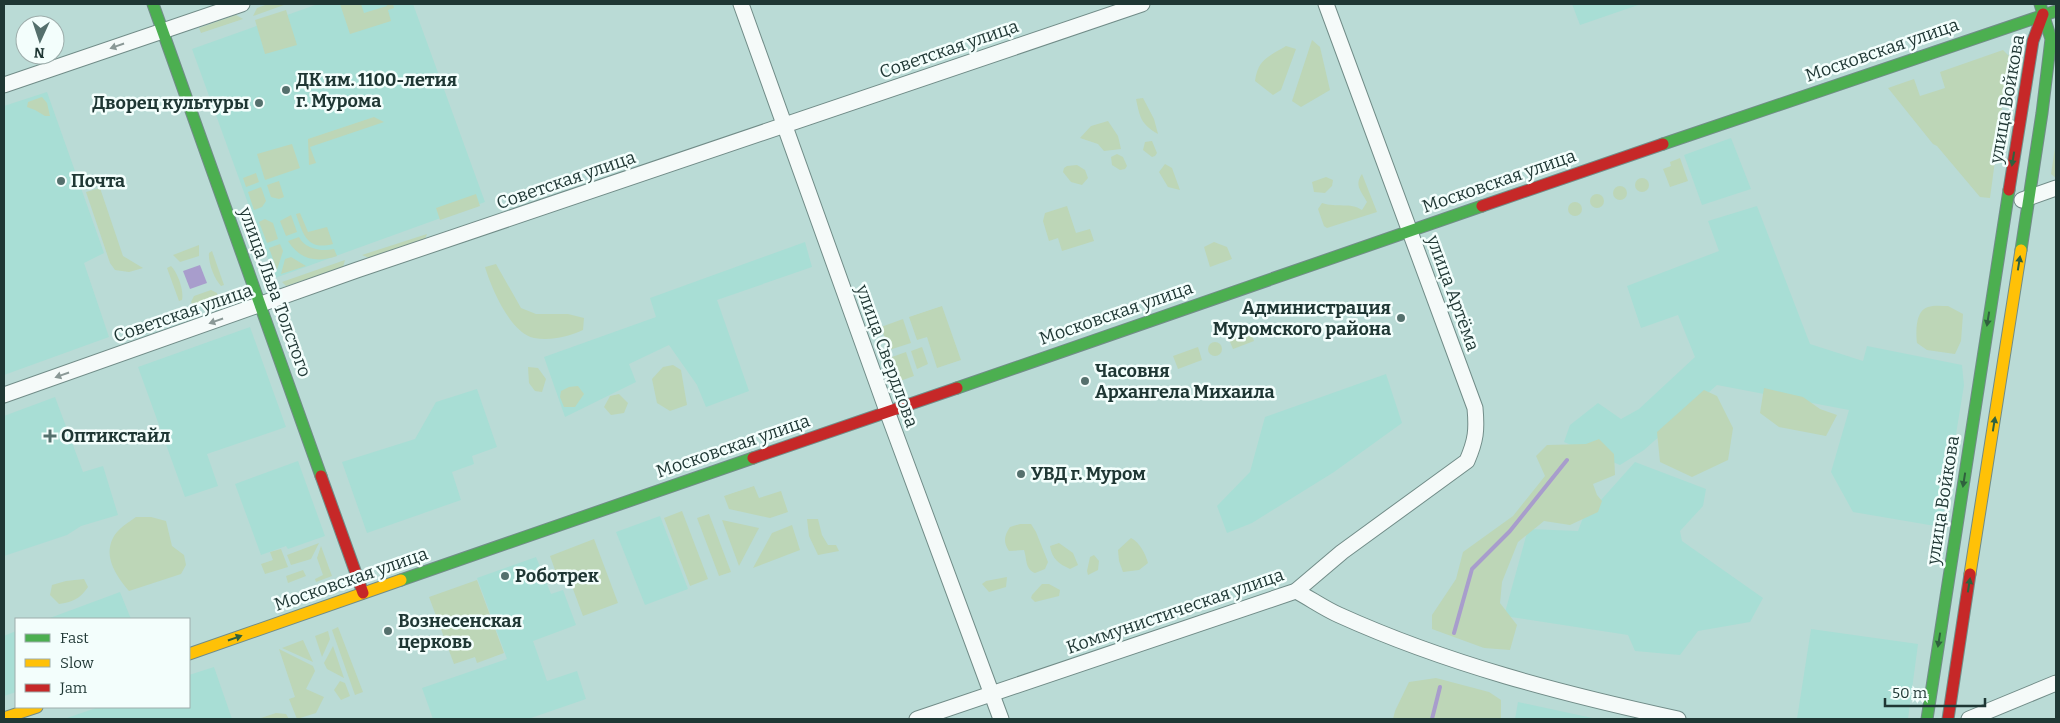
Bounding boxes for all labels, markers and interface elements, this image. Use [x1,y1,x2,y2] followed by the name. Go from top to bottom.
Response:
[1802,13,1962,87] street label: Московская улица
[15,15,65,65] north arrow
[877,15,1022,83] street label: Советская улица
[1985,33,2029,166] street label: улица Войкова
[109,43,124,51] one-way arrow
[33,44,45,61] text: N
[296,69,457,112] place label: ДК им. 1100-летия г. Мурома
[280,84,292,96] marker: ДК им. 1100-летия г. Мурома
[92,92,249,114] place label: Дворец культуры
[253,97,265,109] marker: Дворец культуры
[1419,144,1579,218] street label: Московская улица
[494,146,639,214] street label: Советская улица
[2009,151,2017,167] one-way arrow
[71,170,125,192] place label: Почта
[55,175,67,187] marker: Почта
[234,203,316,380] street label: улица Льва Толстого
[1422,231,1484,354] street label: улица Артёма
[2015,255,2023,271] one-way arrow
[1036,276,1196,350] street label: Московская улица
[111,279,256,347] street label: Советская улица
[851,281,923,431] street label: улица Свердлова
[1213,297,1391,340] place label: Администрация Муромского района
[1395,312,1407,324] marker: Администрация Муромского района
[1984,312,1992,328] one-way arrow
[208,318,223,325] one-way arrow
[1095,360,1275,403] place label: Часовня Архангела Михаила
[54,371,69,379] one-way arrow
[1079,375,1091,387] marker: Часовня Архангела Михаила
[653,409,813,483] street label: Московская улица
[1990,416,1998,432] one-way arrow
[61,425,170,447] place label: Оптикстайл
[43,429,57,443] marker: Оптикстайл
[1922,434,1964,567] street label: улица Войкова
[1031,463,1146,485] place label: УВД г. Муром
[1015,468,1027,480] marker: УВД г. Муром
[1959,472,1967,488] one-way arrow
[271,542,431,616] street label: Московская улица
[1063,563,1287,659] street label: Коммунистическая улица
[515,565,599,587] place label: Роботрек
[499,570,511,582] marker: Роботрек
[1965,576,1973,592] one-way arrow
[398,610,522,653] place label: Вознесенская церковь
[15,618,190,708] legend
[382,625,394,637] marker: Вознесенская церковь
[60,629,89,647] text: Fast
[1934,633,1942,649] one-way arrow
[228,634,243,642] one-way arrow
[60,654,95,672] text: Slow
[1885,676,1985,708] scale bar
[59,679,88,697] text: Jam
[1892,684,1928,702] text: 50 m

